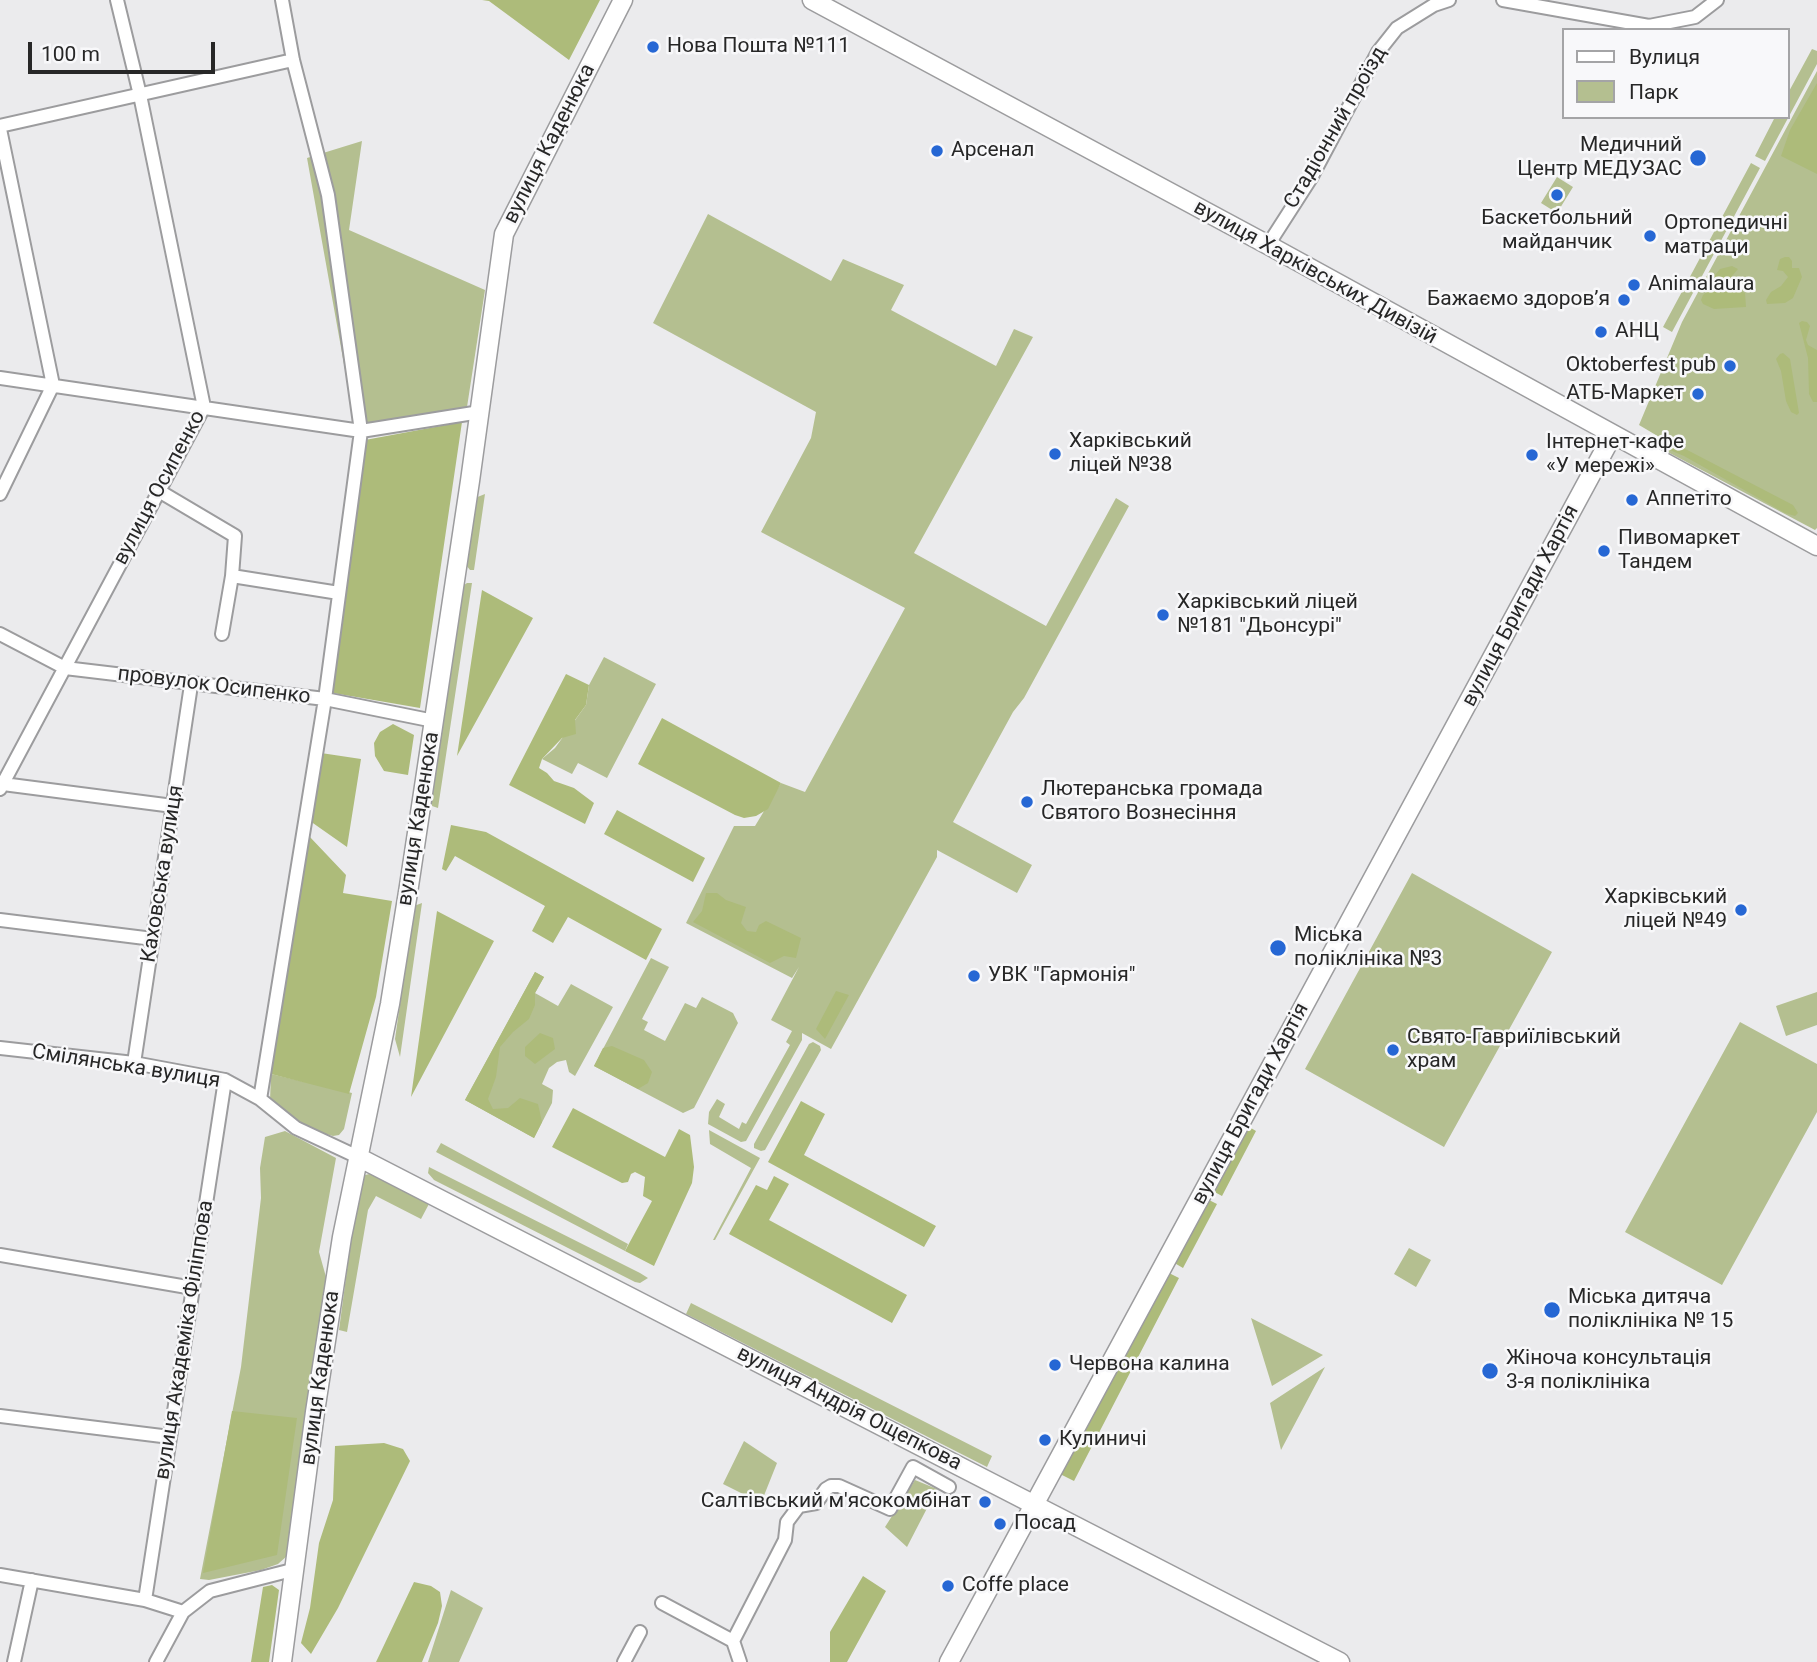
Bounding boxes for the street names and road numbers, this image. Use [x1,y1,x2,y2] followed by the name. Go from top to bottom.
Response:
[1279,43,1393,213] street label: Стадіонний проїзд
[499,60,601,228] street label: вулиця Каденюка
[1189,196,1441,350] street label: вулиця Харківських Дивізій
[109,407,211,569] street label: вулиця Осипенко
[1457,501,1585,711] street label: вулиця Бригади Хартія
[116,662,312,710] street label: провулок Осипенко
[393,730,445,908] street label: вулиця Каденюка
[137,784,189,964] street label: Каховська вулиця
[1187,999,1315,1209] street label: вулиця Бригади Хартія
[30,1040,222,1094] street label: Смілянська вулиця
[150,1199,220,1481] street label: вулиця Академіка Філіппова
[296,1289,346,1467] street label: вулиця Каденюка
[732,1341,966,1477] street label: вулиця Андрія Ощепкова

